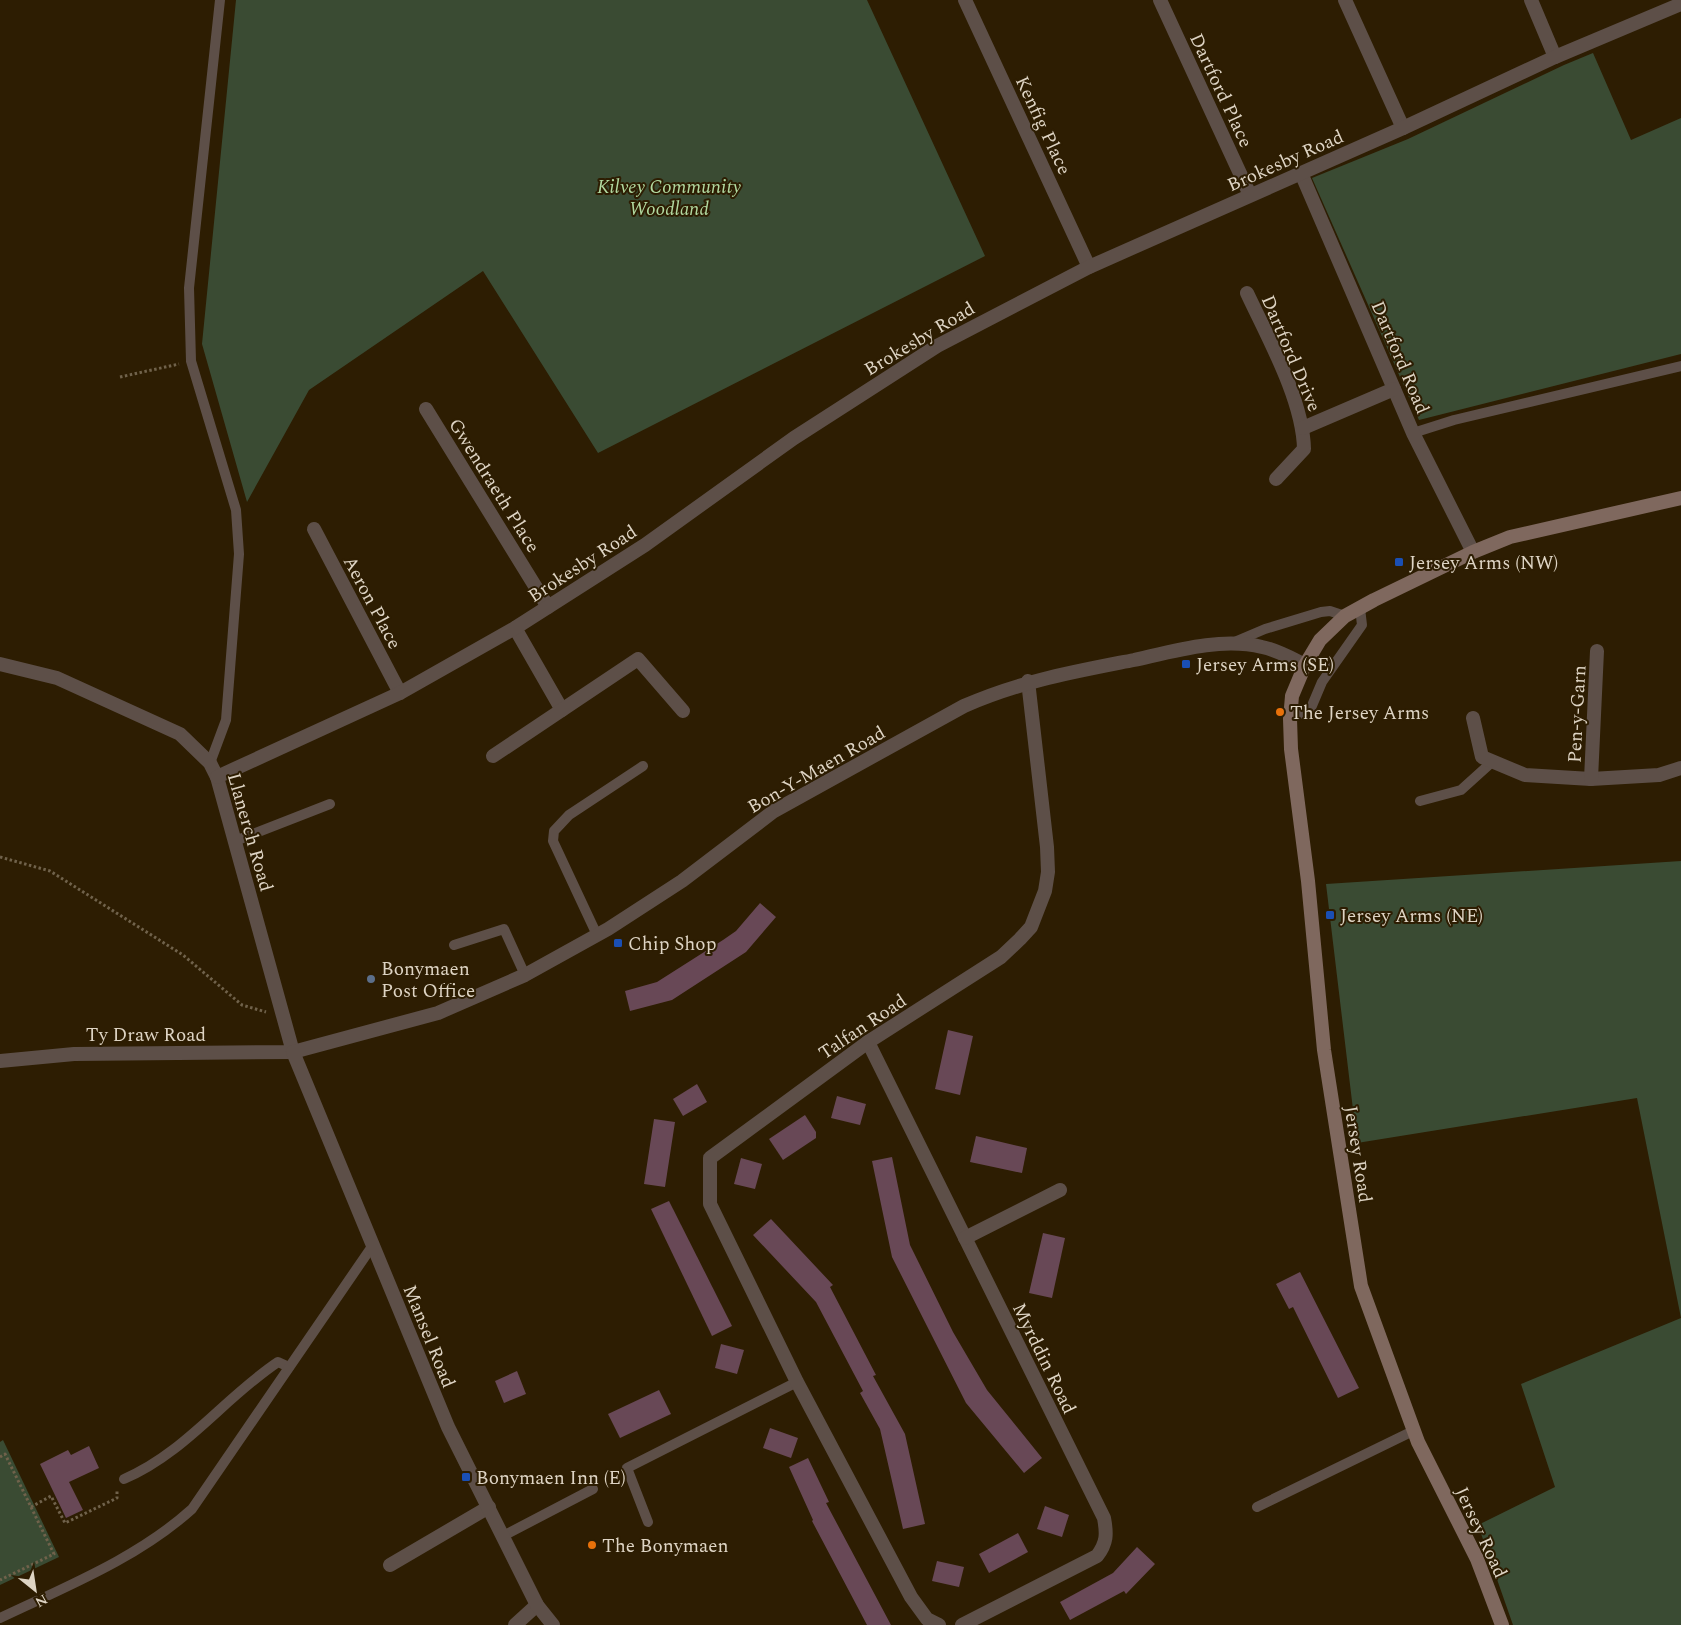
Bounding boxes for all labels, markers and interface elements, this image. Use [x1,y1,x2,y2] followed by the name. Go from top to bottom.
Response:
[1181,29,1260,153] street label: Dartford Place
[1007,71,1078,180] street label: Kenfig Place
[1223,123,1349,200] street label: Brokesby Road
[597,173,741,224] park label: Kilvey Community Woodland
[1253,291,1328,417] street label: Dartford Drive
[859,295,981,384] street label: Brokesby Road
[1363,296,1437,419] street label: Dartford Road
[441,413,547,559] street label: Gwendraeth Place
[522,518,643,610] street label: Brokesby Road
[1409,549,1558,578] place label: Jersey Arms (NW)
[335,551,408,655] street label: Aeron Place
[1393,556,1405,568] marker: Jersey Arms (NW)
[1196,651,1334,680] place label: Jersey Arms (SE)
[1180,658,1192,670] marker: Jersey Arms (SE)
[1560,664,1595,764] street label: Pen-y-Garn
[1290,699,1429,728] place label: The Jersey Arms
[1274,706,1286,718] marker: The Jersey Arms
[742,719,891,822] street label: Bon-Y-Maen Road
[219,770,280,895] street label: Llanerch Road
[1340,902,1483,931] place label: Jersey Arms (NE)
[1324,909,1336,921] marker: Jersey Arms (NE)
[628,930,716,959] place label: Chip Shop
[612,937,624,949] marker: Chip Shop
[381,955,475,1006] place label: Bonymaen Post Office
[365,973,377,985] marker: Bonymaen Post Office
[813,987,913,1068] street label: Talfan Road
[86,1021,206,1050] street label: Ty Draw Road
[1336,1104,1379,1205] street label: Jersey Road
[395,1281,462,1393] street label: Mansel Road
[1004,1298,1083,1419] street label: Myrddin Road
[476,1464,626,1493] place label: Bonymaen Inn (E)
[460,1471,472,1483] marker: Bonymaen Inn (E)
[1447,1482,1514,1583] street label: Jersey Road
[602,1532,729,1561] place label: The Bonymaen
[586,1539,598,1551] marker: The Bonymaen
[10,1565,60,1615] north arrow
[31,1589,51,1613] text: N

